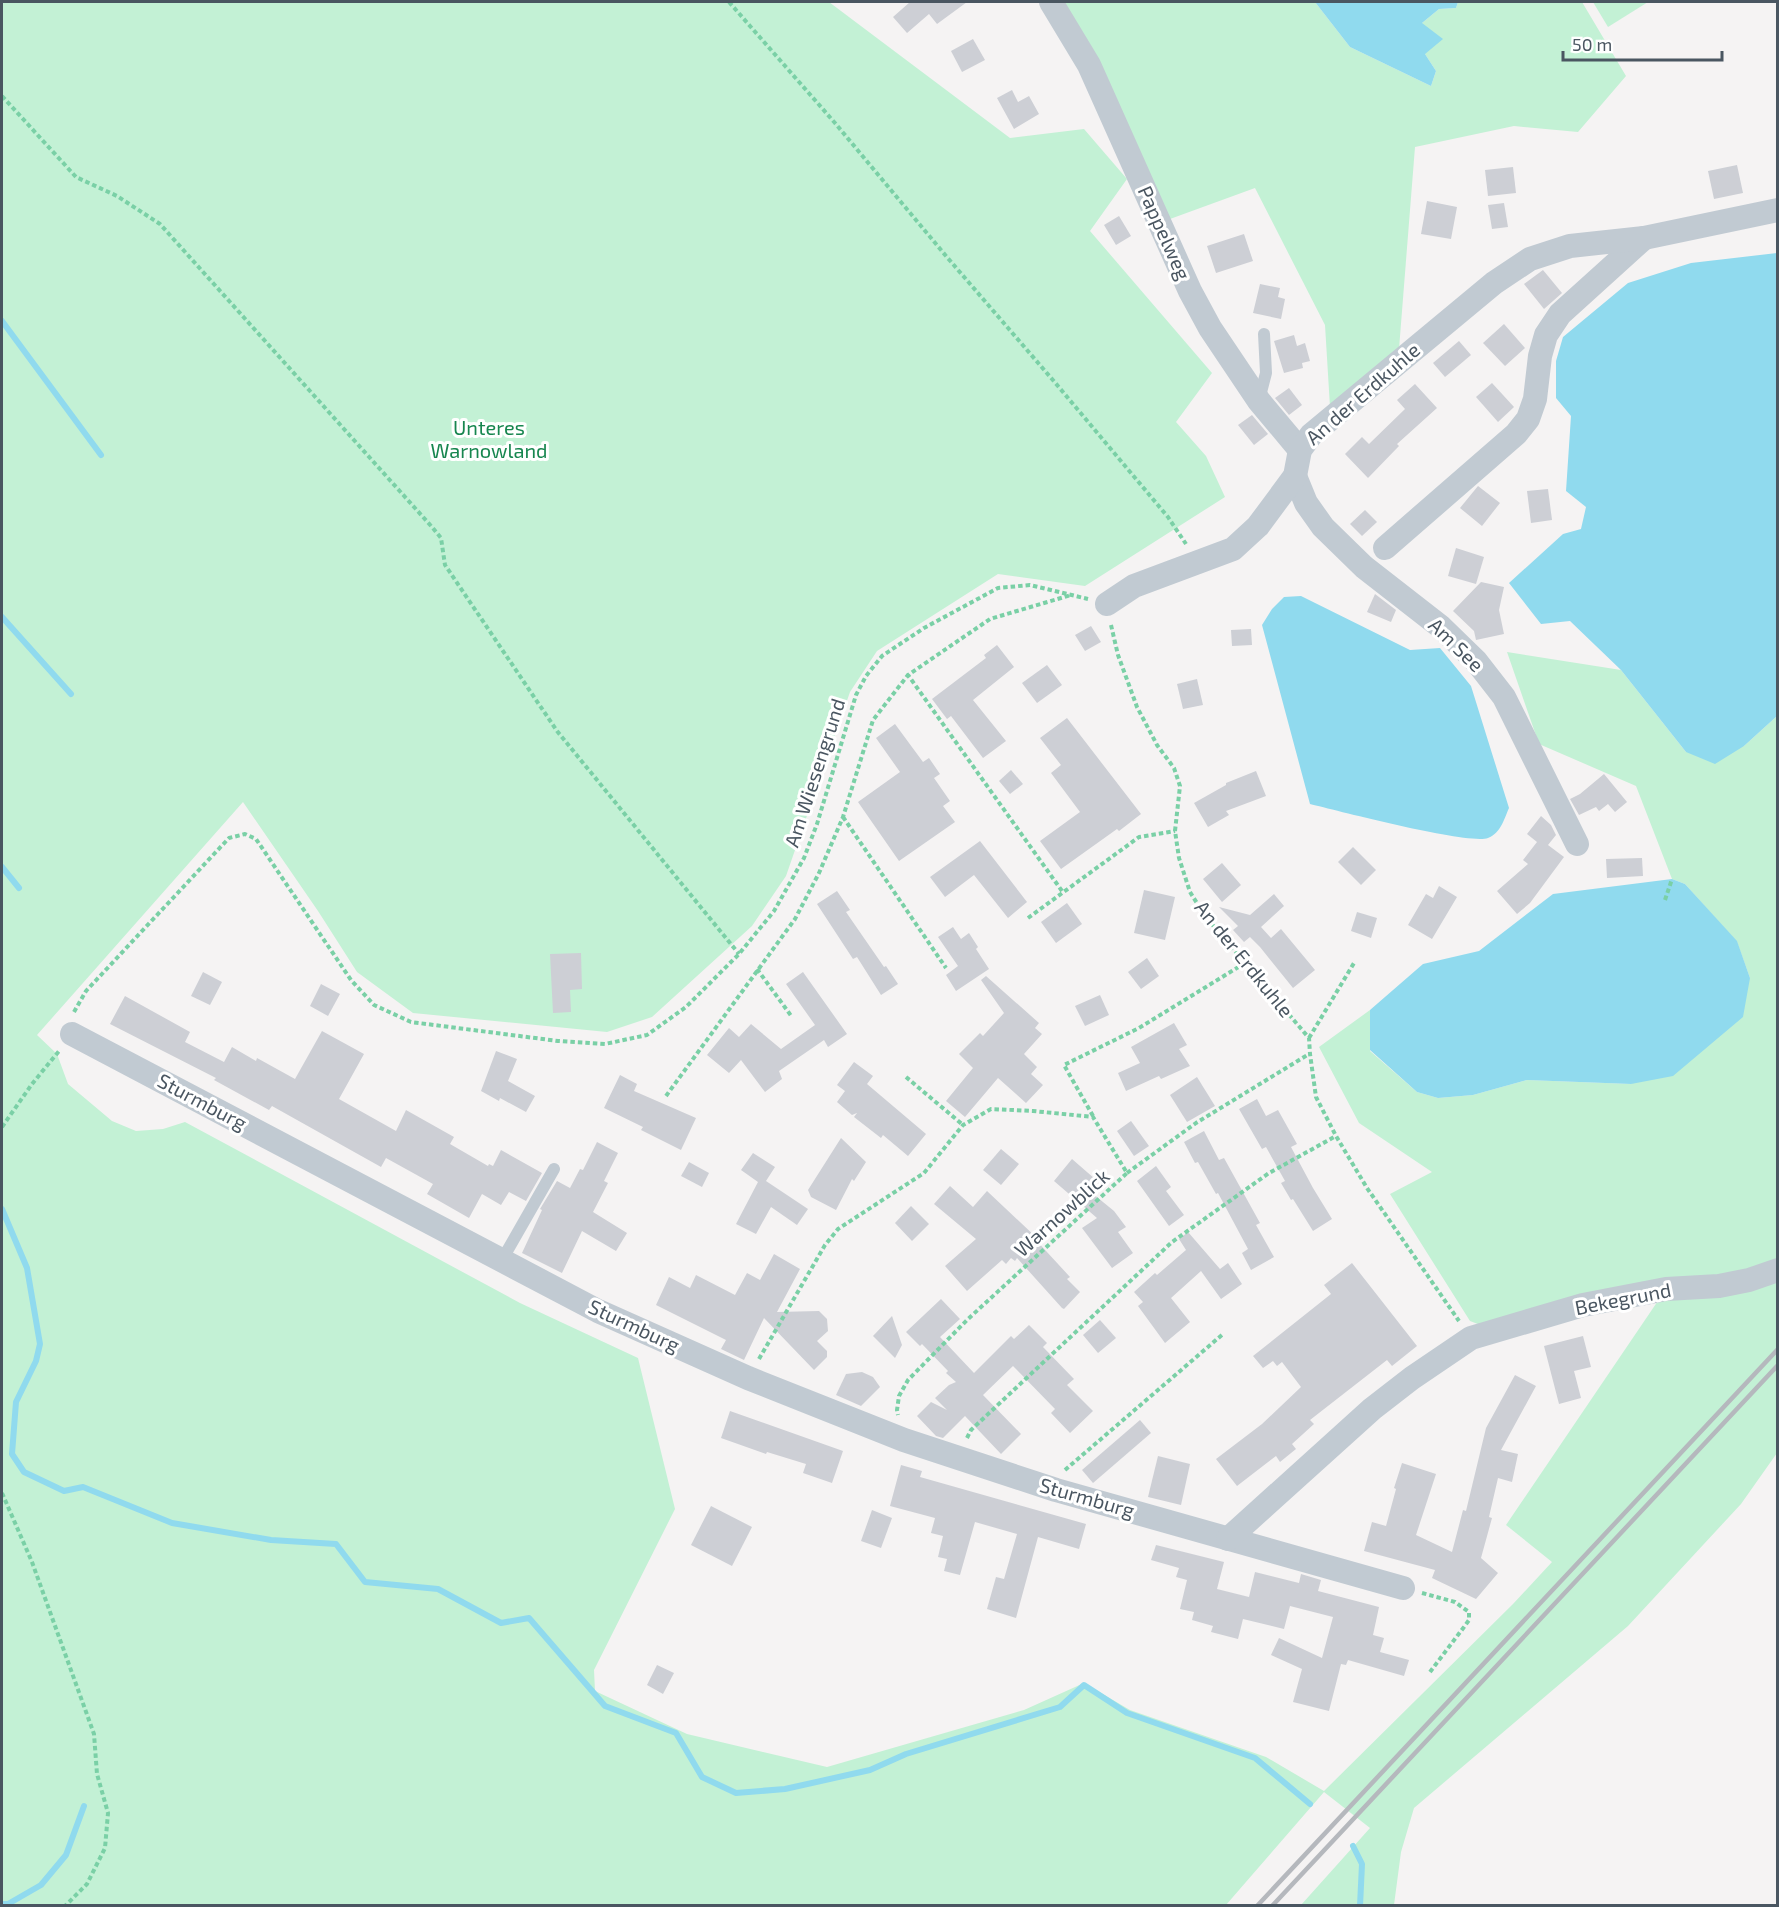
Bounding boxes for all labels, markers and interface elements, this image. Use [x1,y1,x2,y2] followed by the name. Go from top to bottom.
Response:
[1563,24,1722,62] scale bar
[1572,33,1612,55] text: 50 m
[1133,182,1196,283] street label: Pappelweg
[1300,337,1424,449] street label: An der Erdkuhle
[430,415,548,462] park label: Unteres Warnowland
[1424,612,1489,676] street label: Am See
[779,695,849,850] street label: Am Wiesengrund
[1190,895,1299,1022] street label: An der Erdkuhle
[154,1068,251,1135] street label: Sturmburg
[1009,1163,1114,1261] street label: Warnowblick
[1573,1277,1673,1319] street label: Bekegrund
[585,1294,684,1357] street label: Sturmburg
[1037,1472,1137,1522] street label: Sturmburg

